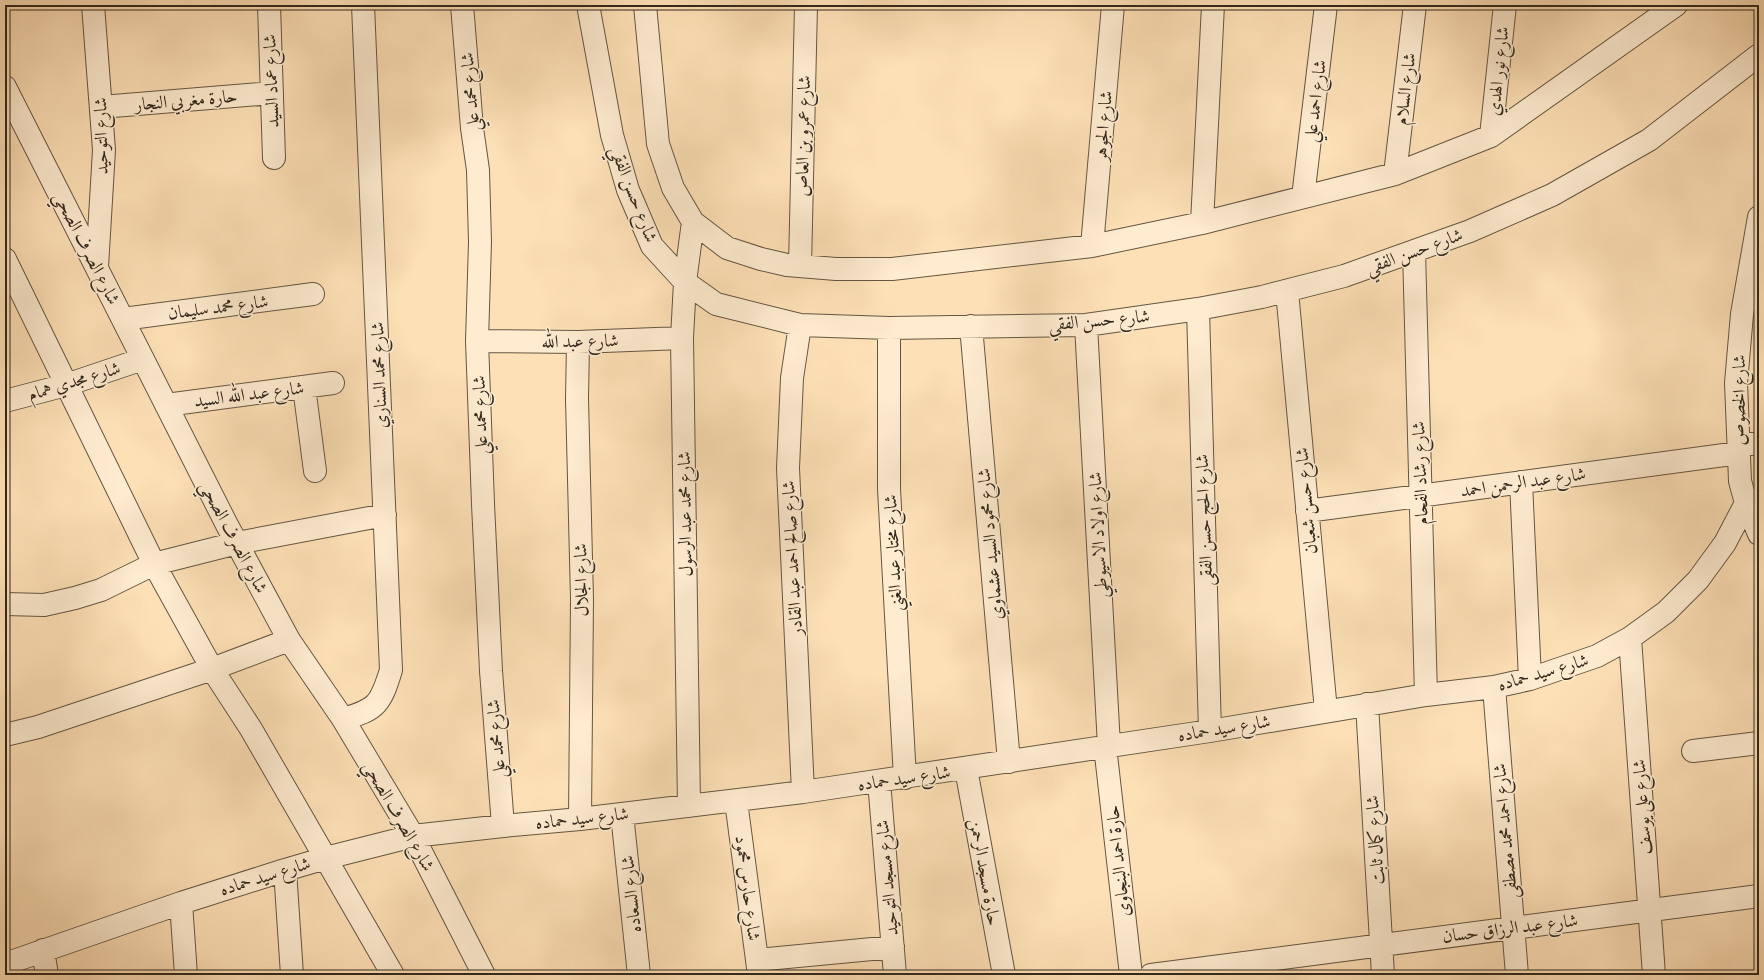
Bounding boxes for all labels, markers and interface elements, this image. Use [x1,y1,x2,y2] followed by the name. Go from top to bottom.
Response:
[1481,25,1518,117] street label: شارع نور الهدي
[257,34,288,128] street label: شارع عماد السيد
[455,51,490,132] street label: شارع محمد علي
[1389,51,1425,127] street label: شارع السلام
[1298,58,1337,144] street label: شارع احمد علي
[790,75,819,197] street label: شارع عمرو بن العاص
[132,84,239,120] street label: حارة مغربي النجار
[1088,90,1121,164] street label: شارع الجوهر
[88,97,117,175] street label: شارع التوحيد
[599,142,663,248] street label: شارع حسن الفقي
[44,187,126,311] street label: شارع الصرف الصحي
[1362,222,1468,285] street label: شارع حسن الفقي
[166,289,270,328] street label: شارع محمد سليمان
[1047,304,1151,342] street label: شارع حسن الفقي
[365,321,396,429] street label: شارع محمد السناري
[541,326,619,357] street label: شارع عبد الله
[1727,354,1754,446] street label: شارع الخصوص
[25,356,125,410] street label: شارع مجدي همام
[192,373,306,416] street label: شارع عبد الله السيد
[467,375,498,455] street label: شارع محمد علي
[1406,421,1438,525] street label: شارع رشاد الفحام
[1289,446,1326,555] street label: شارع حسن شعبان
[672,451,701,577] street label: شارع محمد عبد الرسول
[1190,453,1222,586] street label: شارع الحج حسن الفقى
[1459,461,1588,506] street label: شارع عبد الرحمن احمد
[971,467,1012,621] street label: شارع محمود السيد عشماوي
[1083,471,1118,599] street label: شارع اولاد الاسيوطي
[190,477,274,600] street label: شارع الصرف الصحي
[776,480,812,638] street label: شارع صالح احمد عبد القادر
[878,494,913,612] street label: شارع مختار عبد الغني
[568,543,597,617] street label: شارع الجلال
[1495,648,1592,699] street label: شارع سيد حماده
[481,698,516,779] street label: شارع محمد علي
[1176,709,1273,750] street label: شارع سيد حماده
[353,756,440,878] street label: شارع الصرف الصحي
[1627,758,1660,855] street label: شارع على يوسف
[856,760,952,799] street label: شارع سيد حماده
[1487,762,1526,899] street label: شارع احمد محمد مصطفى
[1360,794,1393,885] street label: شارع كمال ثابت
[534,801,630,838] street label: شارع سيد حماده
[1100,804,1135,918] street label: حارة احمد البنجاوى
[964,816,1006,928] street label: حارة مسجد الرحمن
[870,819,907,937] street label: شارع مسجد التوحيد
[727,834,766,942] street label: شارع حارس محمود
[217,851,314,904] street label: شارع سيد حماده
[615,854,650,934] street label: شارع السعاده
[1441,908,1580,951] street label: شارع عبد الرزاق حسان

